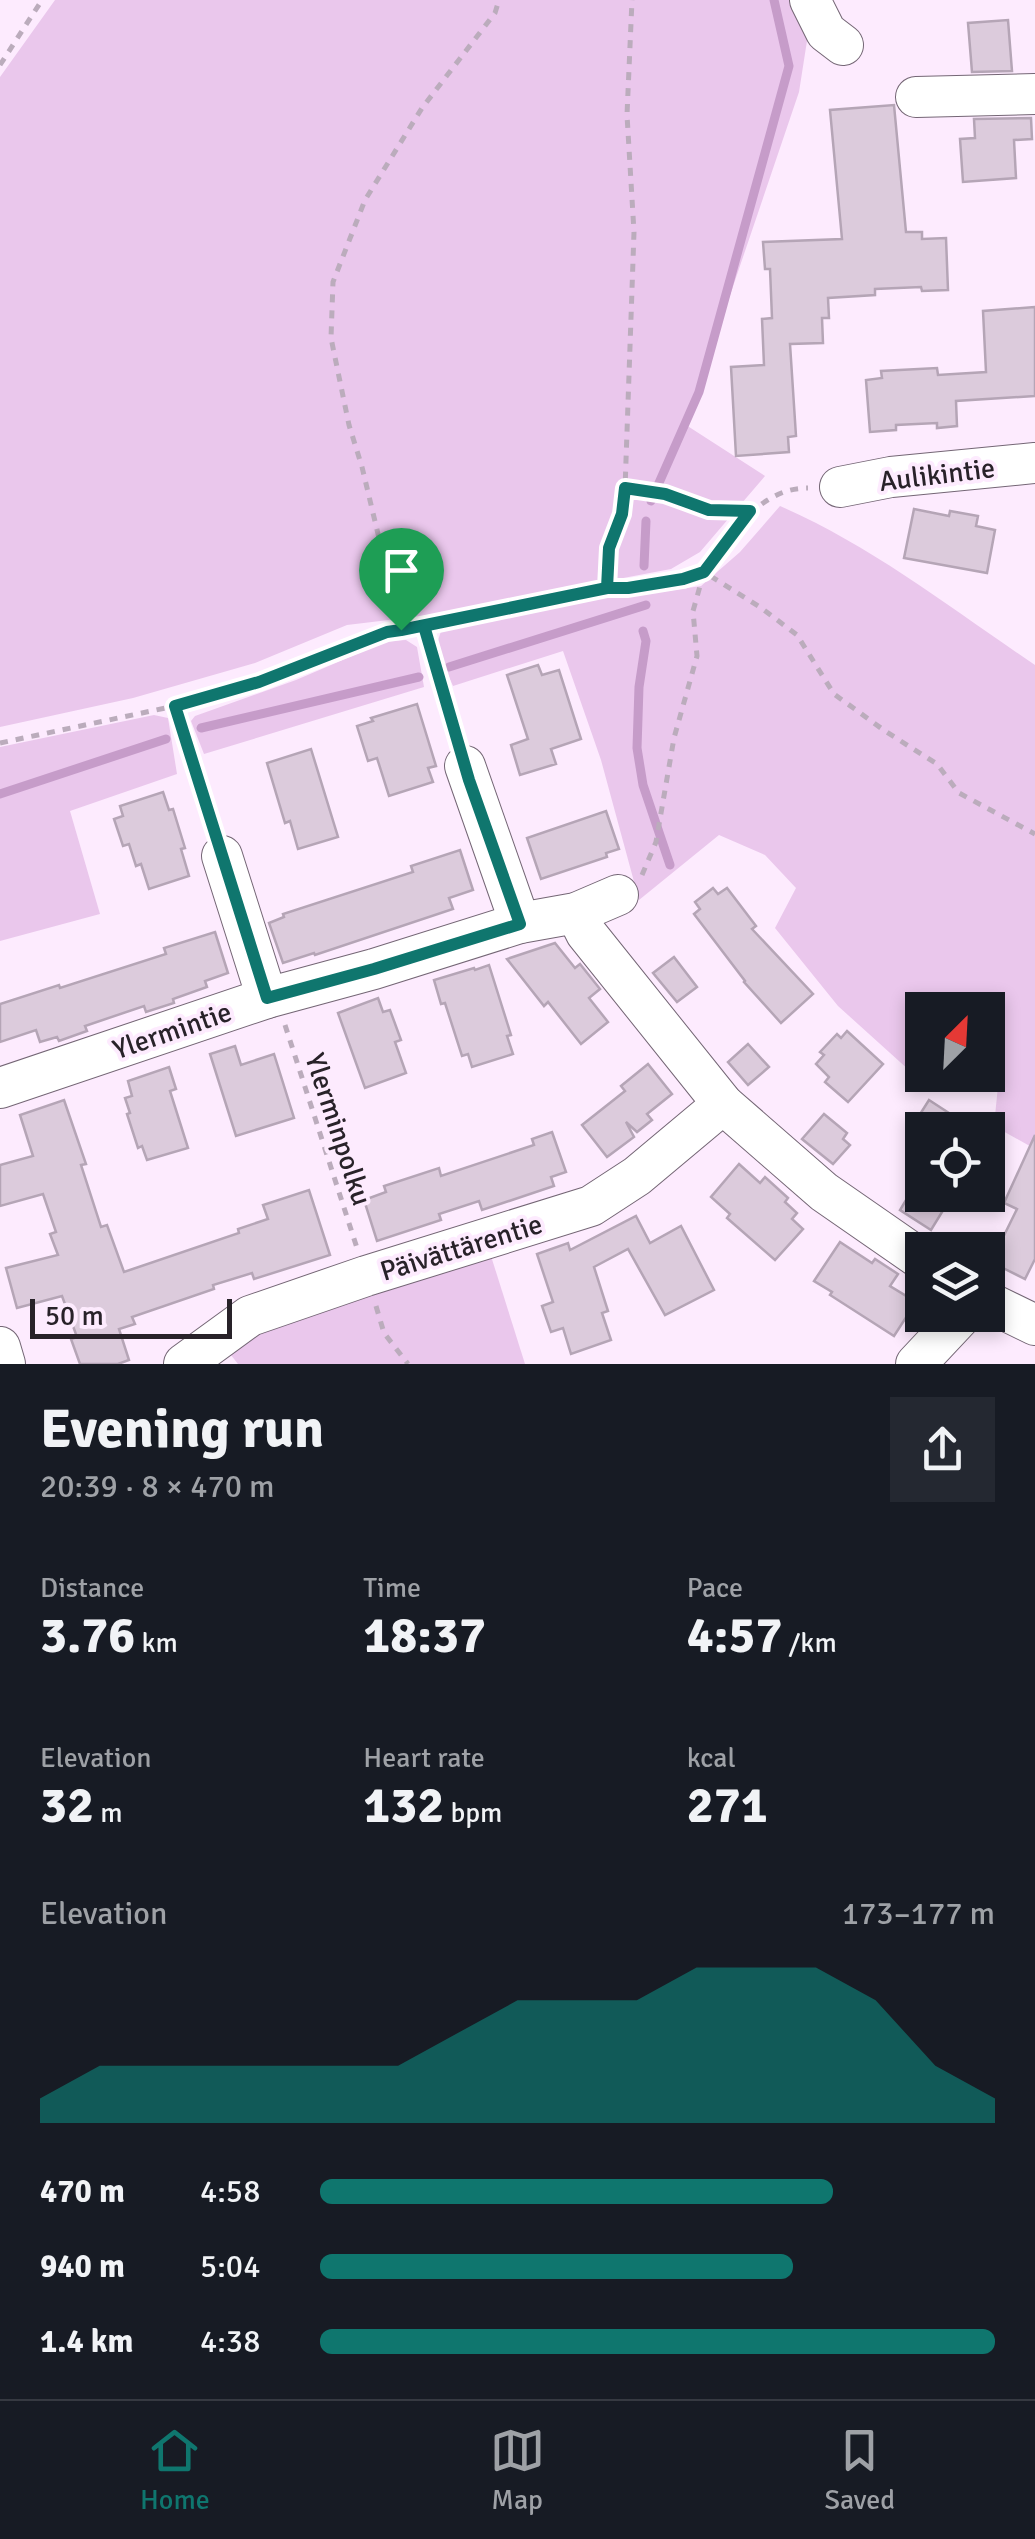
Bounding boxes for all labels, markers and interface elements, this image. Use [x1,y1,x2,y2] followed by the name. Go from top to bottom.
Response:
[877,451,997,499] street label: Aulikintie
[359,528,444,631] pin
[374,543,429,598] icon: arrive
[905,992,1005,1092] north arrow
[905,992,1005,1332] map controls
[109,995,236,1067] street label: Ylermintie
[297,1049,379,1210] street label: Ylerminpolku
[905,1112,1005,1212] button: locate
[376,1207,547,1289] street label: Päivättärentie
[905,1232,1005,1332] button: layers
[30,1294,232,1338] scale bar
[45,1299,104,1333] text: 50 m
[40,1395,324,1463] text: Evening run
[890,1397,995,1502] button: share
[40,1467,275,1506] text: 20:39 · 8 × 470 m
[40,1571,144,1605] text: Distance
[363,1571,421,1605] text: Time
[687,1571,743,1605] text: Pace
[40,1605,135,1667] text: 3.76
[363,1605,486,1667] text: 18:37
[687,1605,782,1667] text: 4:57
[135,1626,178,1660] text: km
[782,1626,837,1660] text: /km
[40,1741,152,1775] text: Elevation
[363,1741,485,1775] text: Heart rate
[687,1741,736,1775] text: kcal
[40,1775,94,1837] text: 32
[363,1775,444,1837] text: 132
[687,1775,768,1837] text: 271
[94,1796,123,1830] text: m
[444,1796,502,1830] text: bpm
[40,1894,167,1933] text: Elevation
[842,1894,995,1933] text: 173–177 m
[40,2172,125,2211] text: 470 m
[200,2172,260,2211] text: 4:58
[40,2247,125,2286] text: 940 m
[200,2247,260,2286] text: 5:04
[40,2322,133,2361] text: 1.4 km
[200,2322,260,2361] text: 4:38
[140,2423,210,2517] tab: Home
[490,2423,545,2517] tab: Map
[825,2423,895,2517] tab: Saved

